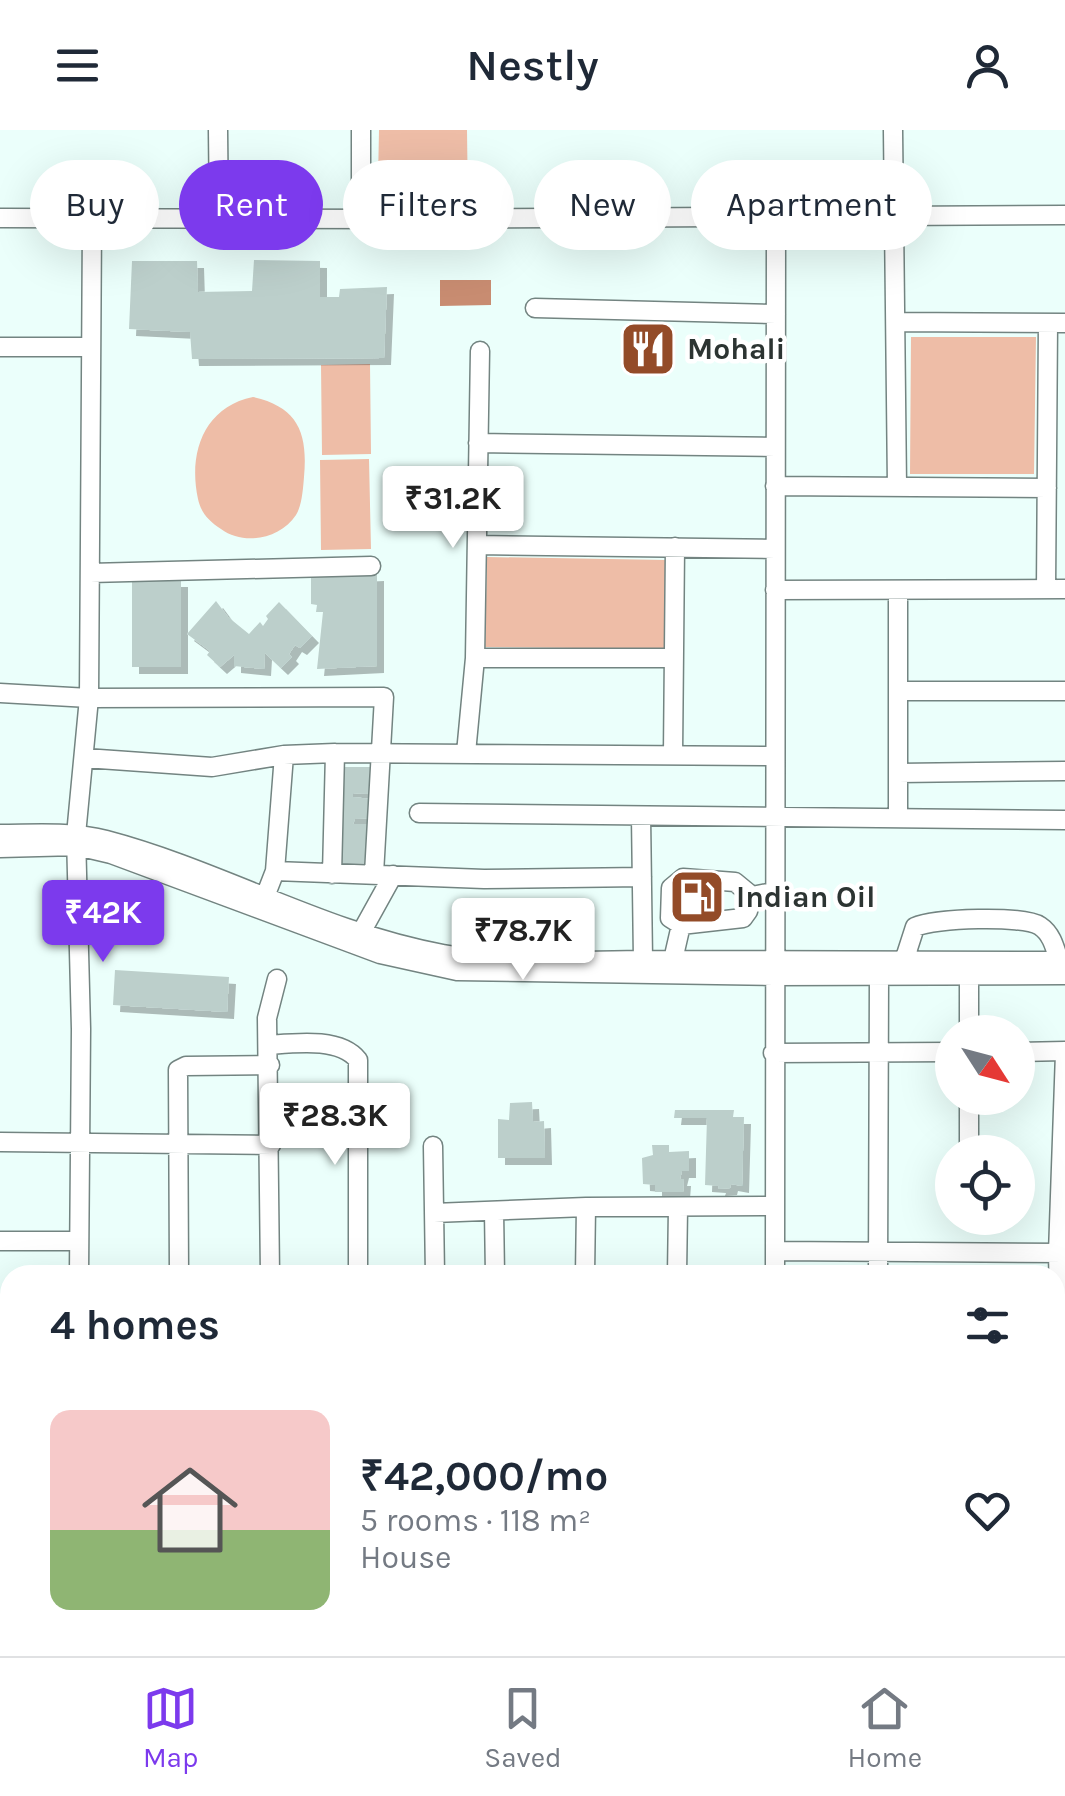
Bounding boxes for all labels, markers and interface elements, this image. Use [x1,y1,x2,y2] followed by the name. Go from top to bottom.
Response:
[50,38,105,93] icon: menu
[960,38,1015,93] icon: person
[466,39,599,91] text: Nestly
[30,160,159,250] chip: Buy
[179,160,323,250] chip: Rent
[343,160,514,250] chip: Filters
[534,160,671,250] chip: New
[691,160,932,250] chip: Apartment
[618,319,678,379] restaurant icon: Mohali
[687,331,785,367] place label: Mohali
[372,466,534,551] pin: ₹31.2K
[405,480,501,517] text: ₹31.2K
[667,867,727,927] fuel station icon: Indian Oil
[736,879,875,915] place label: Indian Oil
[44,880,162,965] pin: ₹42K
[64,894,142,931] text: ₹42K
[442,898,604,983] pin: ₹78.7K
[474,912,572,949] text: ₹78.7K
[935,1015,1035,1115] north arrow
[935,1015,1035,1235] map controls
[254,1083,416,1168] pin: ₹28.3K
[282,1097,388,1134] text: ₹28.3K
[935,1135,1035,1235] button: locate
[960,1298,1015,1353] icon: filters
[50,1300,220,1350] text: 4 homes
[130,1450,250,1570] icon: home
[360,1451,608,1501] text: ₹42,000/mo
[960,1483,1015,1538] icon: heart
[360,1502,591,1539] text: 5 rooms · 118 m²
[360,1539,452,1576] text: House
[143,1681,198,1774] tab: Map
[484,1681,562,1774] tab: Saved
[847,1681,922,1774] tab: Home

